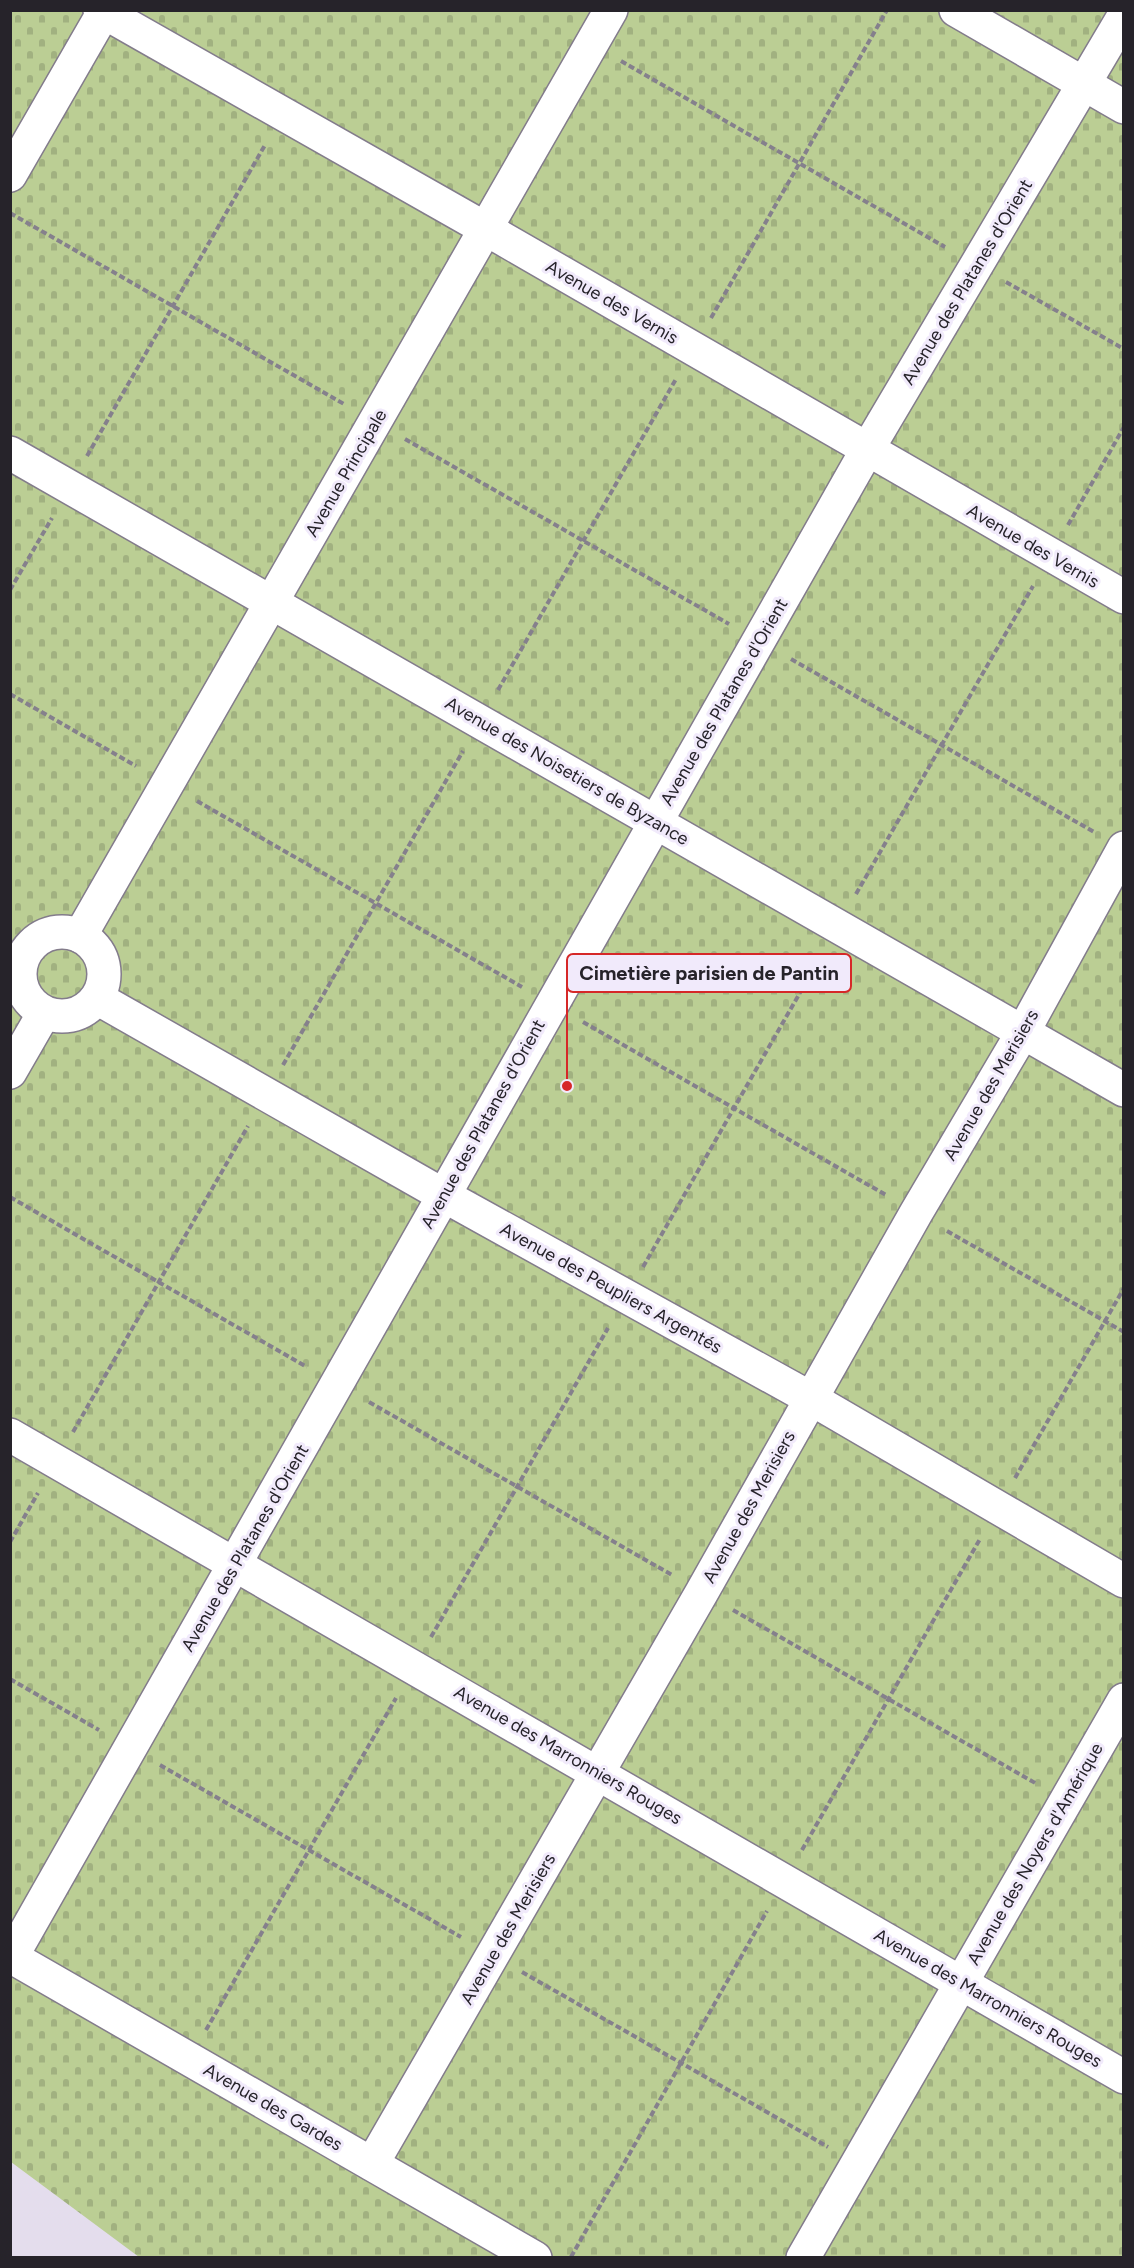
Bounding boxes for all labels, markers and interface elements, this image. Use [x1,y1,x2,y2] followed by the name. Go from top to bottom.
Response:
[897,175,1037,389] street label: Avenue des Platanes d'Orient
[542,255,682,349] street label: Avenue des Vernis
[301,405,391,541] street label: Avenue Principale
[963,499,1103,593] street label: Avenue des Vernis
[656,594,793,810] street label: Avenue des Platanes d'Orient
[441,692,693,850] street label: Avenue des Noisetiers de Byzance
[567,954,851,992] callout: Cimetière parisien de Pantin
[579,961,839,985] text: Cimetière parisien de Pantin
[939,1006,1043,1164] street label: Avenue des Merisiers
[416,1015,550,1232] street label: Avenue des Platanes d'Orient
[496,1218,726,1358] street label: Avenue des Peupliers Argentés
[698,1427,800,1587] street label: Avenue des Merisiers
[177,1440,314,1656] street label: Avenue des Platanes d'Orient
[450,1681,686,1829] street label: Avenue des Marronniers Rouges
[962,1739,1108,1969] street label: Avenue des Noyers d'Amérique
[456,1850,560,2008] street label: Avenue des Merisiers
[870,1924,1106,2072] street label: Avenue des Marronniers Rouges
[200,2058,346,2156] street label: Avenue des Gardes

